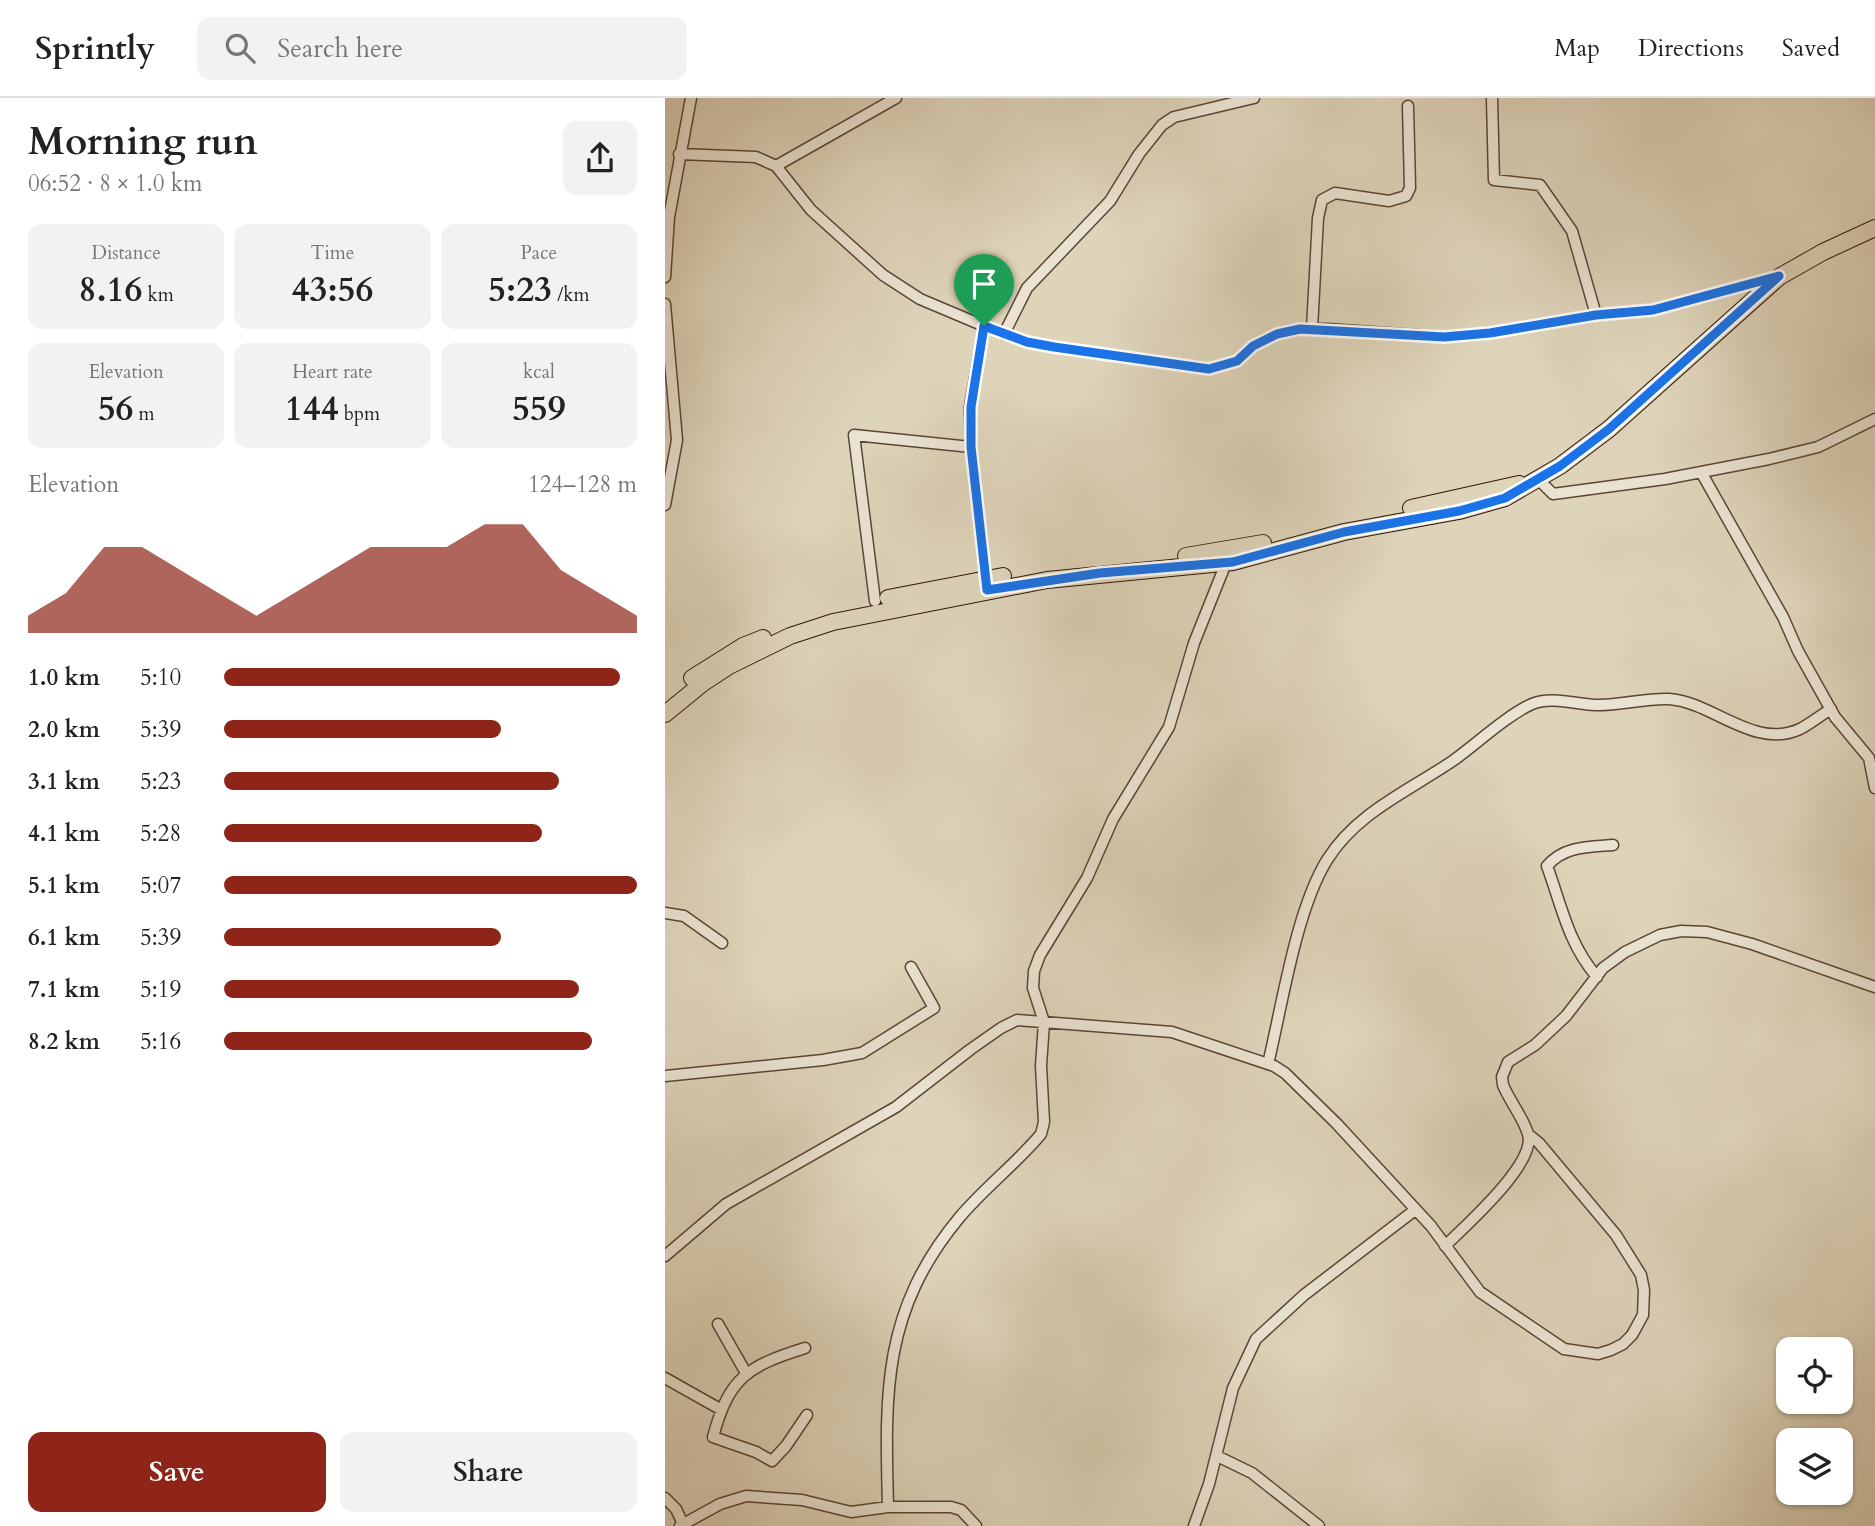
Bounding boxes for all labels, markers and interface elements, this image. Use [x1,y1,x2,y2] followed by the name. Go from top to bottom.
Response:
[197,17,687,80] search box
[35,26,155,71] text: Sprintly
[221,29,259,67] icon: search
[277,31,403,66] text: Search here
[1554,32,1600,65] text: Map
[1638,32,1744,65] text: Directions
[1782,32,1840,65] text: Saved
[28,116,258,168] text: Morning run
[563,121,637,195] button: share
[28,168,202,199] text: 06:52 · 8 × 1.0 km
[91,240,161,266] text: Distance
[311,240,354,266] text: Time
[520,240,557,266] text: Pace
[954,254,1014,326] pin
[965,265,1003,303] icon: arrive
[79,266,142,314] text: 8.16
[292,266,373,314] text: 43:56
[488,266,552,314] text: 5:23
[142,282,174,308] text: km
[552,282,590,308] text: /km
[88,359,164,385] text: Elevation
[292,359,373,385] text: Heart rate
[523,359,555,385] text: kcal
[98,385,134,433] text: 56
[285,385,339,433] text: 144
[512,385,566,433] text: 559
[134,401,155,427] text: m
[339,401,380,427] text: bpm
[28,469,119,500] text: Elevation
[528,469,637,500] text: 124–128 m
[28,662,100,693] text: 1.0 km
[140,662,181,693] text: 5:10
[28,714,100,745] text: 2.0 km
[140,714,181,745] text: 5:39
[28,766,100,797] text: 3.1 km
[140,766,181,797] text: 5:23
[28,818,100,849] text: 4.1 km
[140,818,181,849] text: 5:28
[28,870,100,901] text: 5.1 km
[140,870,181,901] text: 5:07
[28,922,100,953] text: 6.1 km
[140,922,181,953] text: 5:39
[28,974,100,1005] text: 7.1 km
[140,974,181,1005] text: 5:19
[28,1026,100,1057] text: 8.2 km
[140,1026,181,1057] text: 5:16
[1776,1337,1853,1505] map controls
[1776,1337,1853,1414] button: locate
[1776,1428,1853,1505] button: layers
[28,1432,326,1512] button: Save
[340,1432,637,1512] button: Share

